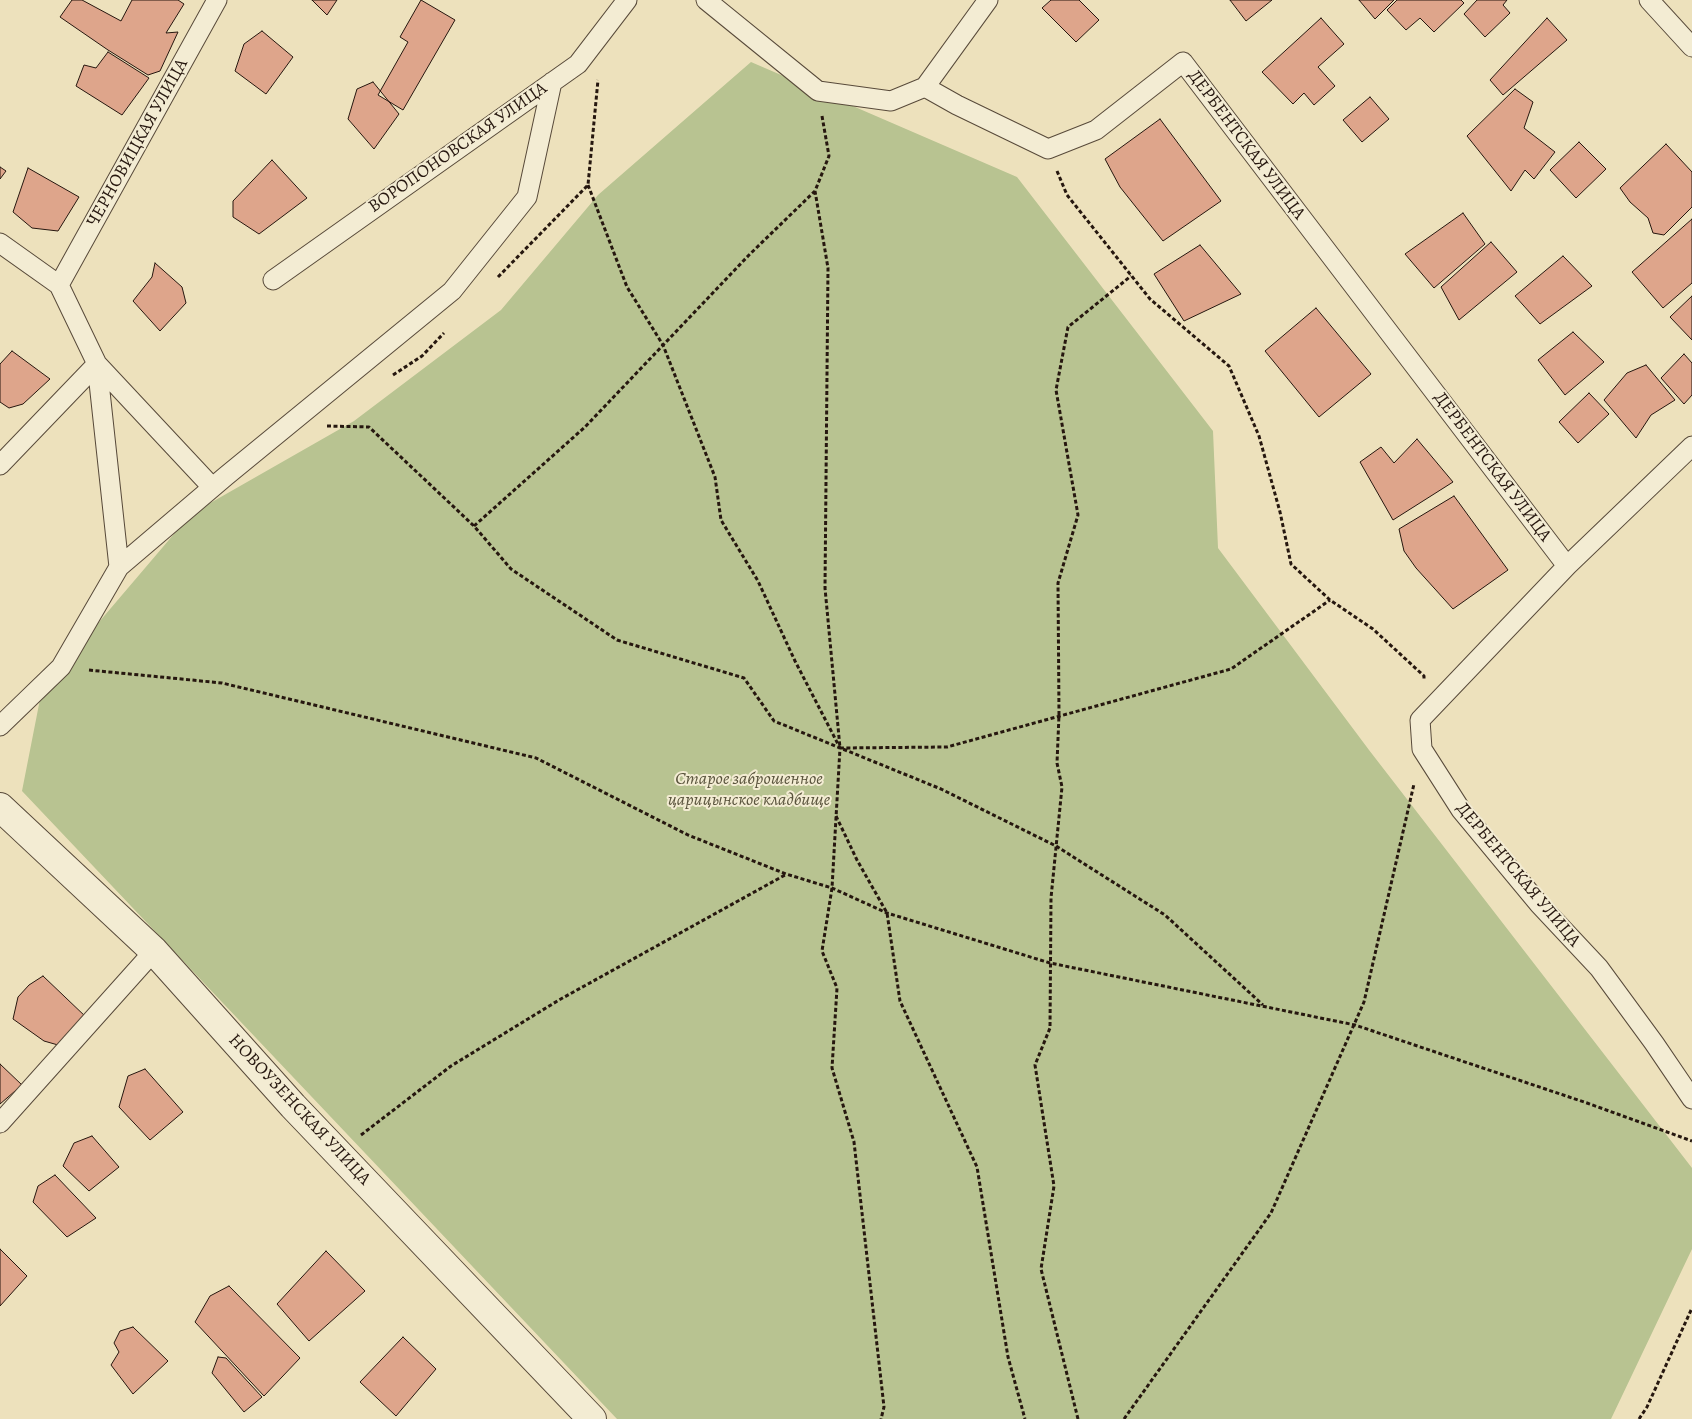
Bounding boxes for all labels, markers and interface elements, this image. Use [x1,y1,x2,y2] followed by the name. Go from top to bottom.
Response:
[83,55,193,231] street label: ЧЕРНОВИЦКАЯ УЛИЦА
[1183,66,1309,224] street label: ДЕРБЕНТСКАЯ УЛИЦА
[364,78,552,218] street label: ВОРОПОНОВСКАЯ УЛИЦА
[1429,388,1555,546] street label: ДЕРБЕНТСКАЯ УЛИЦА
[668,769,830,812] park label: Старое заброшенное царицынское кладбище
[1451,798,1585,952] street label: ДЕРБЕНТСКАЯ УЛИЦА
[223,1030,375,1190] street label: НОВОУЗЕНСКАЯ УЛИЦА

